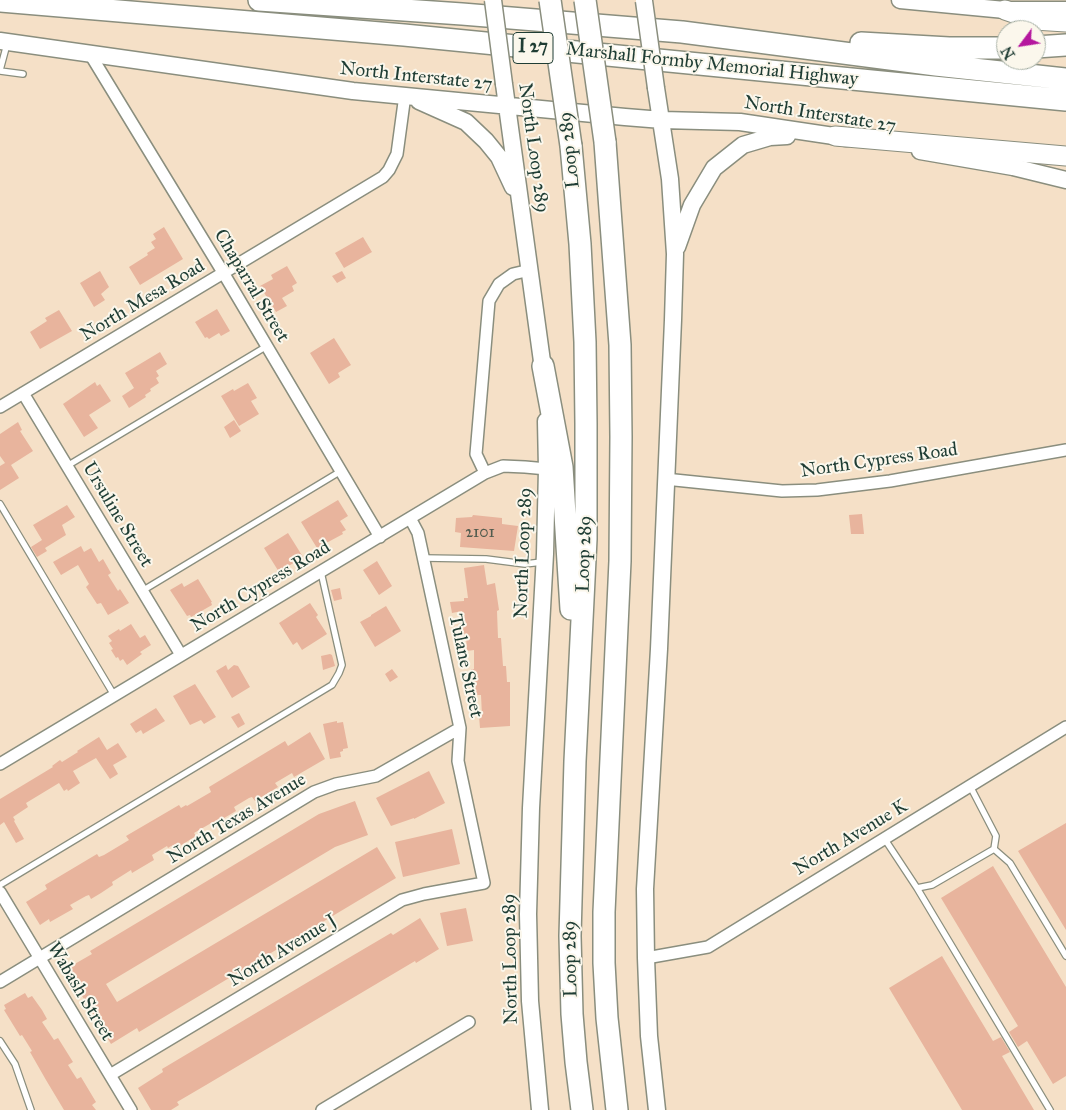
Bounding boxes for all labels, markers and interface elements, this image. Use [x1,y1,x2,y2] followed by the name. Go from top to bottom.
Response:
[996,20,1046,70] north arrow
[513,32,553,64] road number: I 27
[565,38,859,92] street label: Marshall Formby Memorial Highway
[998,43,1019,62] text: N
[339,58,493,96] street label: North Interstate 27
[513,82,553,214] street label: North Loop 289
[742,92,898,138] street label: North Interstate 27
[555,111,585,189] street label: Loop 289
[208,225,294,347] street label: Chaparral Street
[77,255,209,347] street label: North Mesa Road
[799,439,959,483] street label: North Cypress Road
[77,458,157,572] street label: Ursuline Street
[510,487,538,619] street label: North Loop 289
[572,515,598,593] street label: Loop 289
[465,523,495,543] house number: 2101
[187,536,335,638] street label: North Cypress Road
[443,612,487,720] street label: Tulane Street
[163,769,311,869] street label: North Texas Avenue
[790,795,912,881] street label: North Avenue K
[498,893,524,1025] street label: North Loop 289
[225,910,341,992] street label: North Avenue J
[559,920,583,998] street label: Loop 289
[42,938,118,1046] street label: Wabash Street

